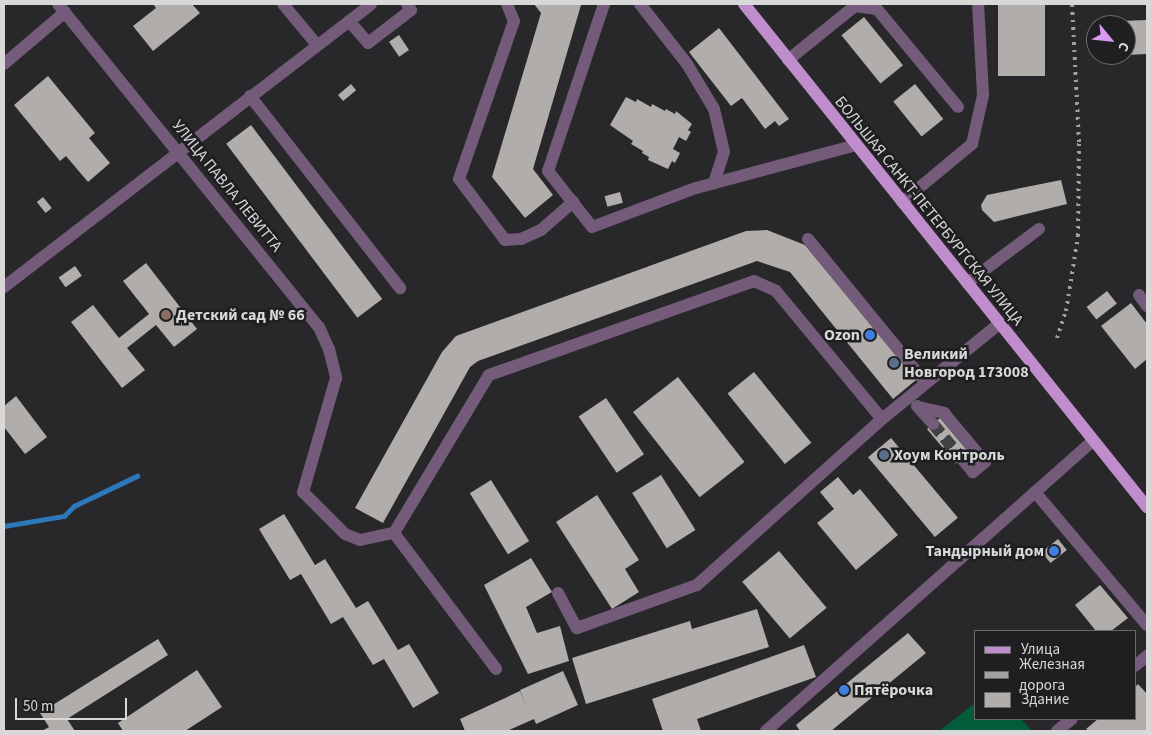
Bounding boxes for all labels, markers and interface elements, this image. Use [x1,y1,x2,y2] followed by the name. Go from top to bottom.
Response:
[1086,15,1136,65] north arrow
[1113,38,1134,55] text: С
[830,93,1028,329] street label: БОЛЬШАЯ САНКТ-ПЕТЕРБУРГСКАЯ УЛИЦА
[168,116,286,256] street label: УЛИЦА ПАВЛА ЛЕВИТТА
[176,305,305,325] place label: Детский сад № 66
[160,309,172,321] marker: Детский сад № 66
[824,325,860,345] place label: Ozon
[864,329,876,341] marker: Ozon
[904,344,1029,382] place label: Великий Новгород 173008
[888,357,900,369] marker: Великий Новгород 173008
[894,445,1005,465] place label: Хоум Контроль
[878,449,890,461] marker: Хоум Контроль
[926,541,1044,561] place label: Тандырный дом
[1048,545,1060,557] marker: Тандырный дом
[974,630,1136,720] legend
[1021,639,1060,660] text: Улица
[1019,654,1085,696] text: Железная дорога
[854,680,933,700] place label: Пятёрочка
[838,684,850,696] marker: Пятёрочка
[18,688,130,720] scale bar
[1021,689,1069,710] text: Здание
[23,696,53,717] text: 50 m

